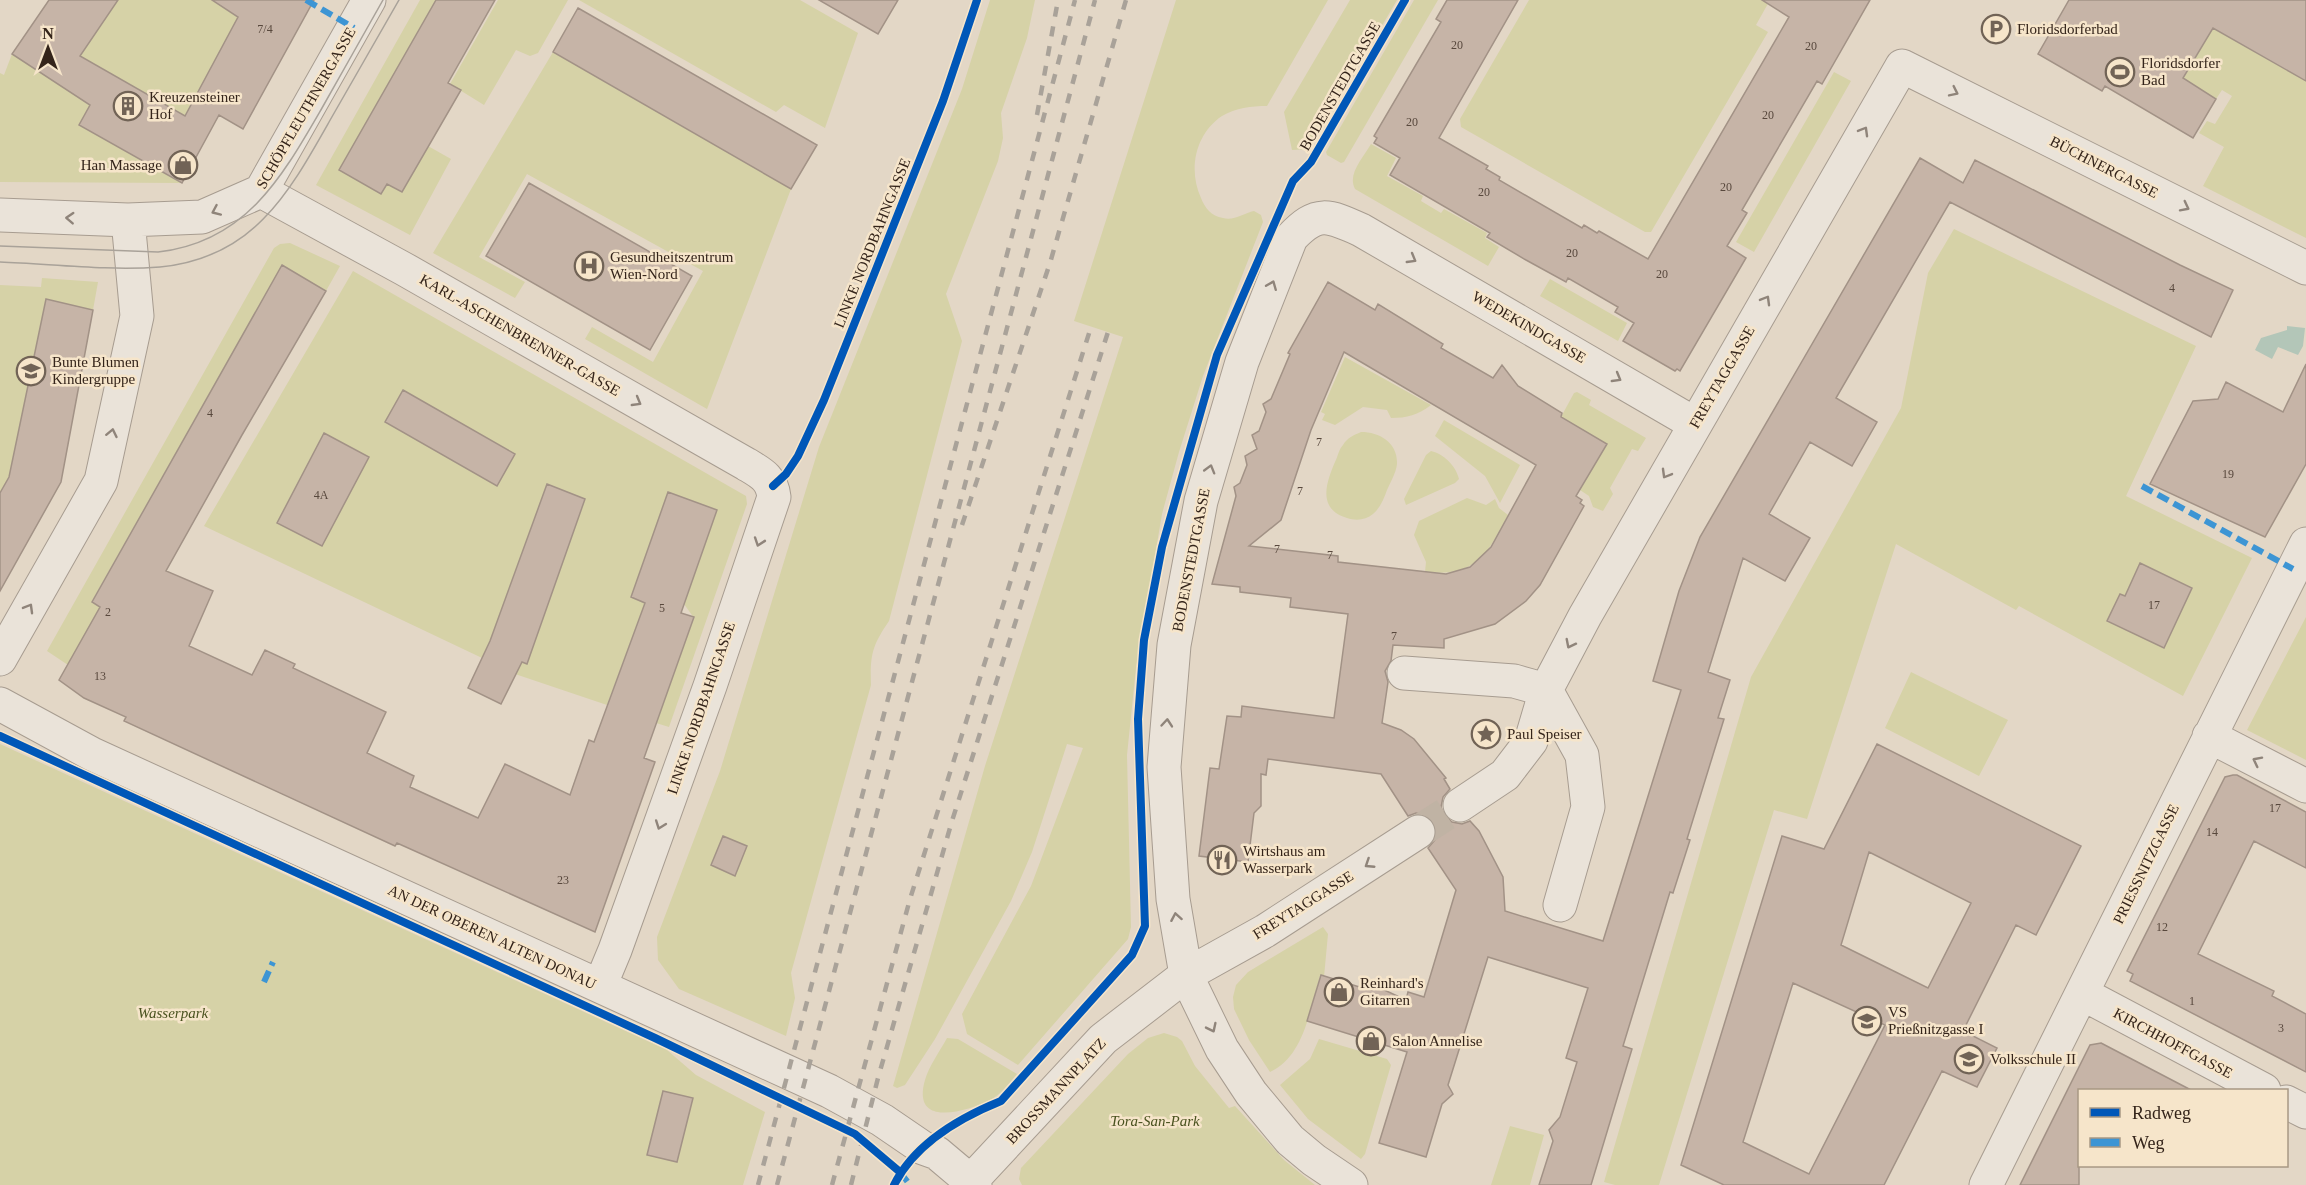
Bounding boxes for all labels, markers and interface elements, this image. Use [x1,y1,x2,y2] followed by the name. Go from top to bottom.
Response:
[1980,13,2012,45] parking icon: Floridsdorferbad
[18,18,78,78] north arrow
[1297,19,1383,153] street label: BODENSTEDTGASSE
[2017,21,2118,37] place label: Floridsdorferbad
[257,22,273,36] house number: 7/4
[42,25,54,42] text: N
[253,25,359,191] street label: SCHÖPFLEUTHNERGASSE
[1451,38,1463,52] house number: 20
[1805,39,1817,53] house number: 20
[2141,55,2220,88] place label: Floridsdorfer Bad
[2104,56,2136,88] sports icon: Floridsdorfer Bad
[1948,85,1958,96] one-way arrow
[149,89,240,122] place label: Kreuzensteiner Hof
[112,90,144,122] building icon: Kreuzensteiner Hof
[1762,108,1774,122] house number: 20
[1406,115,1418,129] house number: 20
[1857,127,1868,137] one-way arrow
[2047,133,2161,201] street label: BÜCHNERGASSE
[167,149,199,181] shop icon: Han Massage
[831,156,913,330] street label: LINKE NORDBAHNGASSE
[81,157,162,173] place label: Han Massage
[1720,180,1732,194] house number: 20
[1478,185,1490,199] house number: 20
[2178,200,2189,212] one-way arrow
[212,204,223,216] one-way arrow
[65,211,74,224] one-way arrow
[1566,246,1578,260] house number: 20
[610,249,734,282] place label: Gesundheitszentrum Wien-Nord
[573,250,605,282] hospital icon: Gesundheitszentrum Wien-Nord
[1406,252,1416,263] one-way arrow
[1656,267,1668,281] house number: 20
[417,271,623,399] street label: KARL-ASCHENBRENNER-GASSE
[1265,280,1277,291] one-way arrow
[2169,281,2175,295] house number: 4
[1469,288,1589,366] street label: WEDEKINDGASSE
[1759,296,1771,306] one-way arrow
[1686,323,1758,431] street label: FREYTAGGASSE
[52,354,140,387] place label: Bunte Blumen Kindergruppe
[15,355,47,387] school or university icon: Bunte Blumen Kindergruppe
[1611,371,1621,382] one-way arrow
[631,395,641,406] one-way arrow
[207,406,213,420] house number: 4
[104,429,117,439] one-way arrow
[1316,435,1322,449] house number: 7
[1203,464,1215,475] one-way arrow
[2222,467,2234,481] house number: 19
[1662,468,1673,478] one-way arrow
[1297,484,1303,498] house number: 7
[1169,487,1213,633] street label: BODENSTEDTGASSE
[314,488,329,502] house number: 4A
[753,536,766,547] one-way arrow
[1274,542,1280,556] house number: 7
[1327,548,1333,562] house number: 7
[2148,598,2160,612] house number: 17
[659,601,665,615] house number: 5
[22,604,33,614] one-way arrow
[105,605,111,619] house number: 2
[664,620,738,796] street label: LINKE NORDBAHNGASSE
[1391,629,1397,643] house number: 7
[1566,638,1577,648] one-way arrow
[94,669,106,683] house number: 13
[1470,718,1502,750] place icon: Paul Speiser
[1160,719,1173,728] one-way arrow
[1507,726,1582,742] place label: Paul Speiser
[2253,757,2264,768] one-way arrow
[2269,801,2281,815] house number: 17
[2110,802,2182,926] street label: PRIESSNITZGASSE
[654,819,667,830] one-way arrow
[2206,825,2218,839] house number: 14
[1243,843,1326,876] place label: Wirtshaus am Wasserpark
[1206,844,1238,876] restaurant icon: Wirtshaus am Wasserpark
[1365,856,1376,867] one-way arrow
[1250,868,1356,942] street label: FREYTAGGASSE
[557,873,569,887] house number: 23
[385,882,599,992] street label: AN DER OBEREN ALTEN DONAU
[1170,913,1183,923] one-way arrow
[2156,920,2168,934] house number: 12
[1360,975,1424,1008] place label: Reinhard's Gitarren
[1323,976,1355,1008] shop icon: Reinhard's Gitarren
[2189,994,2195,1008] house number: 1
[1888,1004,1983,1037] place label: VS Prießnitzgasse I
[138,1005,208,1021] park label: Wasserpark
[1851,1005,1883,1037] school or university icon: VS Prießnitzgasse I
[2111,1005,2235,1081] street label: KIRCHHOFFGASSE
[1204,1021,1216,1032] one-way arrow
[2278,1021,2284,1035] house number: 3
[1355,1025,1387,1057] shop icon: Salon Annelise
[1392,1033,1483,1049] place label: Salon Annelise
[1003,1035,1109,1147] street label: BROSSMANNPLATZ
[1953,1043,1985,1075] school or university icon: Volksschule II
[1990,1051,2076,1067] place label: Volksschule II
[2078,1089,2288,1167] legend
[2132,1103,2191,1123] text: Radweg
[1110,1113,1200,1129] park label: Tora-San-Park
[2132,1133,2165,1153] text: Weg

